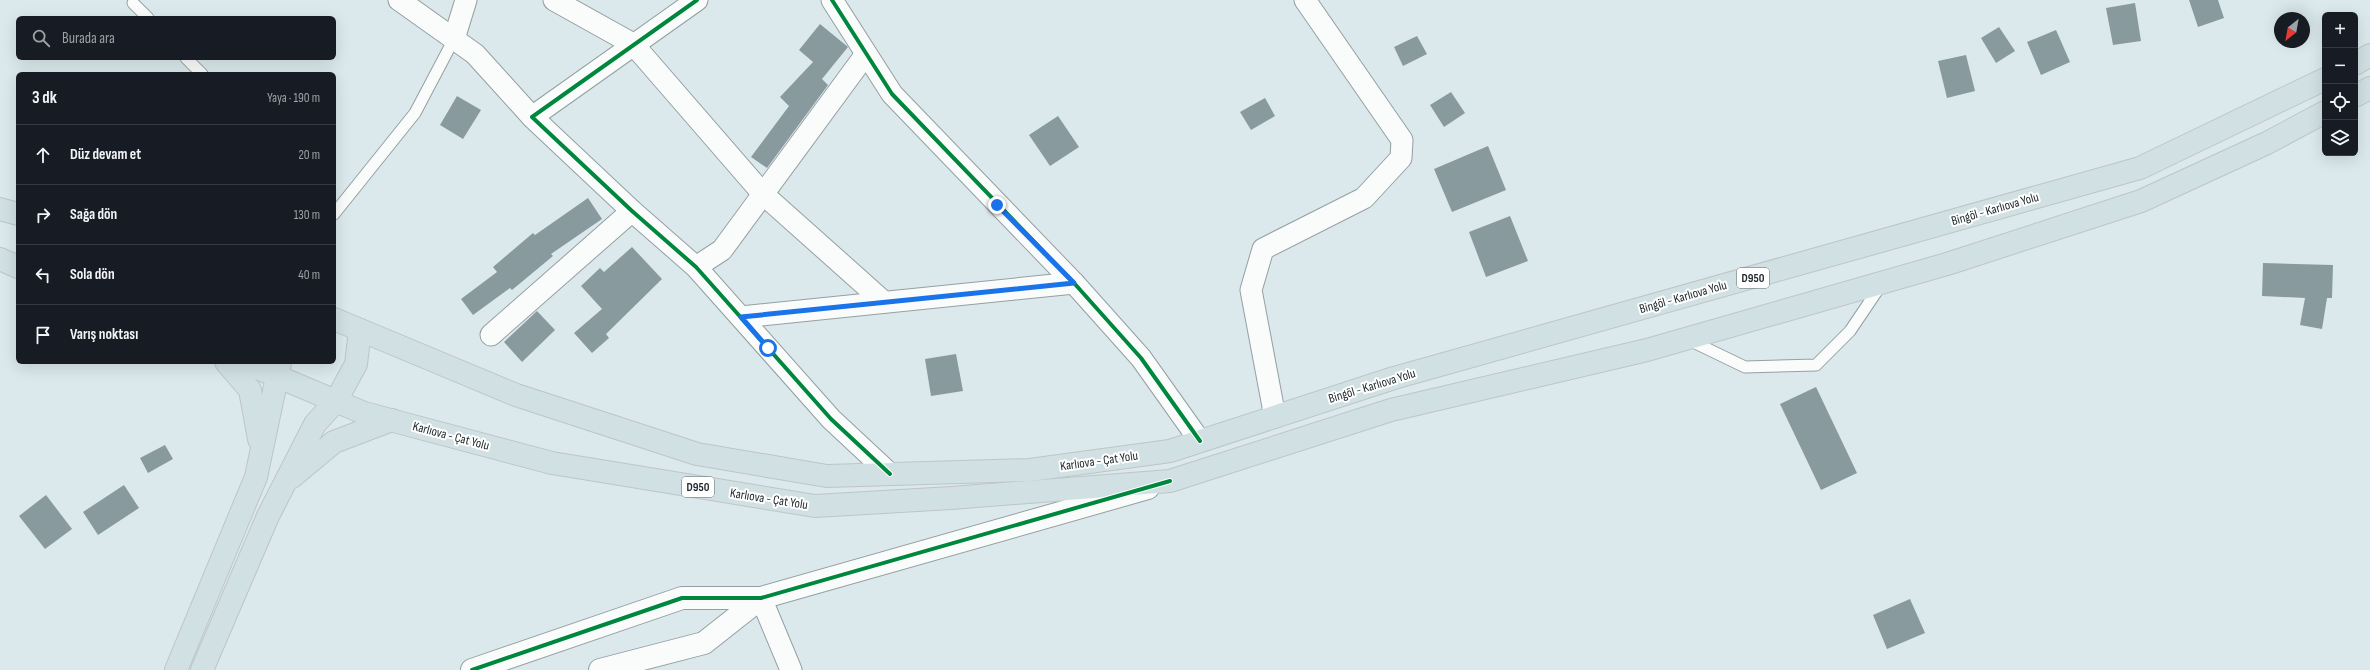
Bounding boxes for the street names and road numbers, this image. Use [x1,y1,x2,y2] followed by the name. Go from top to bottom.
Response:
[1949,189,2041,229] street label: Bingöl - Karlıova Yolu
[1737,268,1769,288] road number: D950
[1637,277,1729,317] street label: Bingöl - Karlıova Yolu
[1327,365,1417,407] street label: Bingöl - Karlıova Yolu
[411,418,491,454] street label: Karlıova - Çat Yolu
[1059,448,1139,474] street label: Karlıova - Çat Yolu
[682,477,714,497] road number: D950
[729,485,809,513] street label: Karlıova - Çat Yolu

